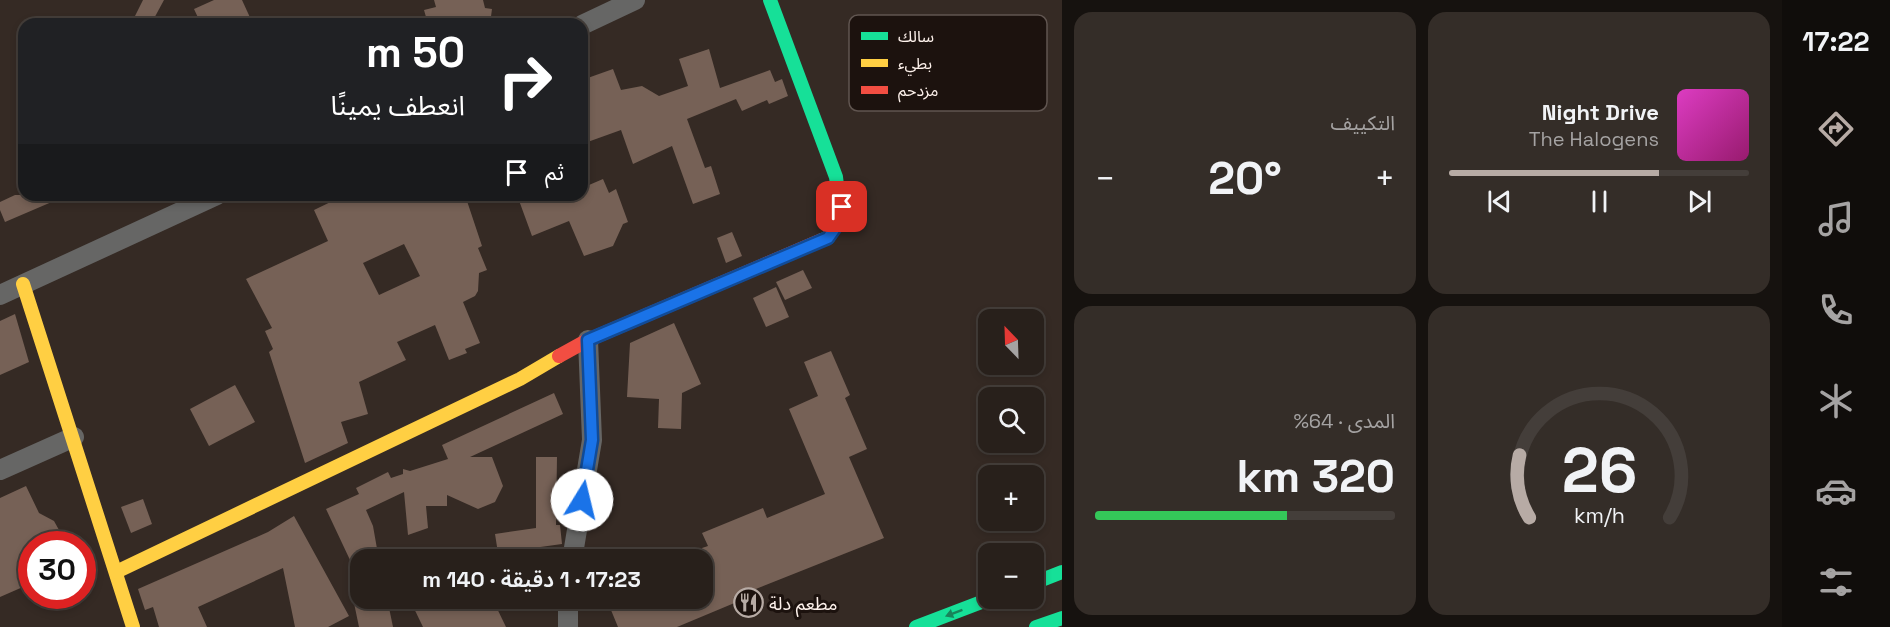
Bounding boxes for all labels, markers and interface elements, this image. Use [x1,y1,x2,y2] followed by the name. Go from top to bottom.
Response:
[849,15,1047,111] legend
[1802,24,1870,59] text: 17:22
[366,26,465,79] text: 50 m
[898,26,934,47] text: سالك
[486,42,564,120] icon: right
[898,53,932,76] text: بطيء
[898,80,938,103] text: مزدحم
[331,88,465,123] text: انعطف يمينًا
[1542,98,1659,126] text: Night Drive
[1815,108,1857,150] icon: directions
[1331,110,1395,136] text: التكييف
[1529,126,1659,152] text: The Halogens
[1208,150,1282,207] text: 20°
[500,156,533,189] icon: arrive
[545,158,564,186] text: ثم
[1095,158,1115,200] text: −
[1375,158,1395,200] text: +
[816,181,867,232] pin
[1483,185,1516,218] icon: previous
[1583,185,1616,218] icon: pause
[1683,185,1716,218] icon: next
[825,190,858,223] icon: arrive
[1815,198,1857,240] icon: music
[1815,289,1857,331] icon: phone
[978,309,1044,375] north arrow
[978,309,1044,609] map controls
[1815,380,1857,422] icon: climate
[978,387,1044,453] button: search
[1293,408,1395,434] text: المدى · 64%
[1561,431,1637,510] text: 26
[1236,448,1395,505] text: 320 km
[978,465,1044,531] button: +
[550,468,614,532] position arrow
[1815,470,1857,512] icon: car
[1573,502,1625,529] text: km/h
[18,531,96,609] speed limit sign: 30
[978,543,1044,609] button: −
[1815,561,1857,603] icon: filters
[422,565,641,593] text: 17:23 · 1 دقيقة · 140 m
[732,587,764,619] restaurant icon: مطعم دلة
[769,592,837,617] place label: مطعم دلة
[945,608,963,618] one-way arrow

